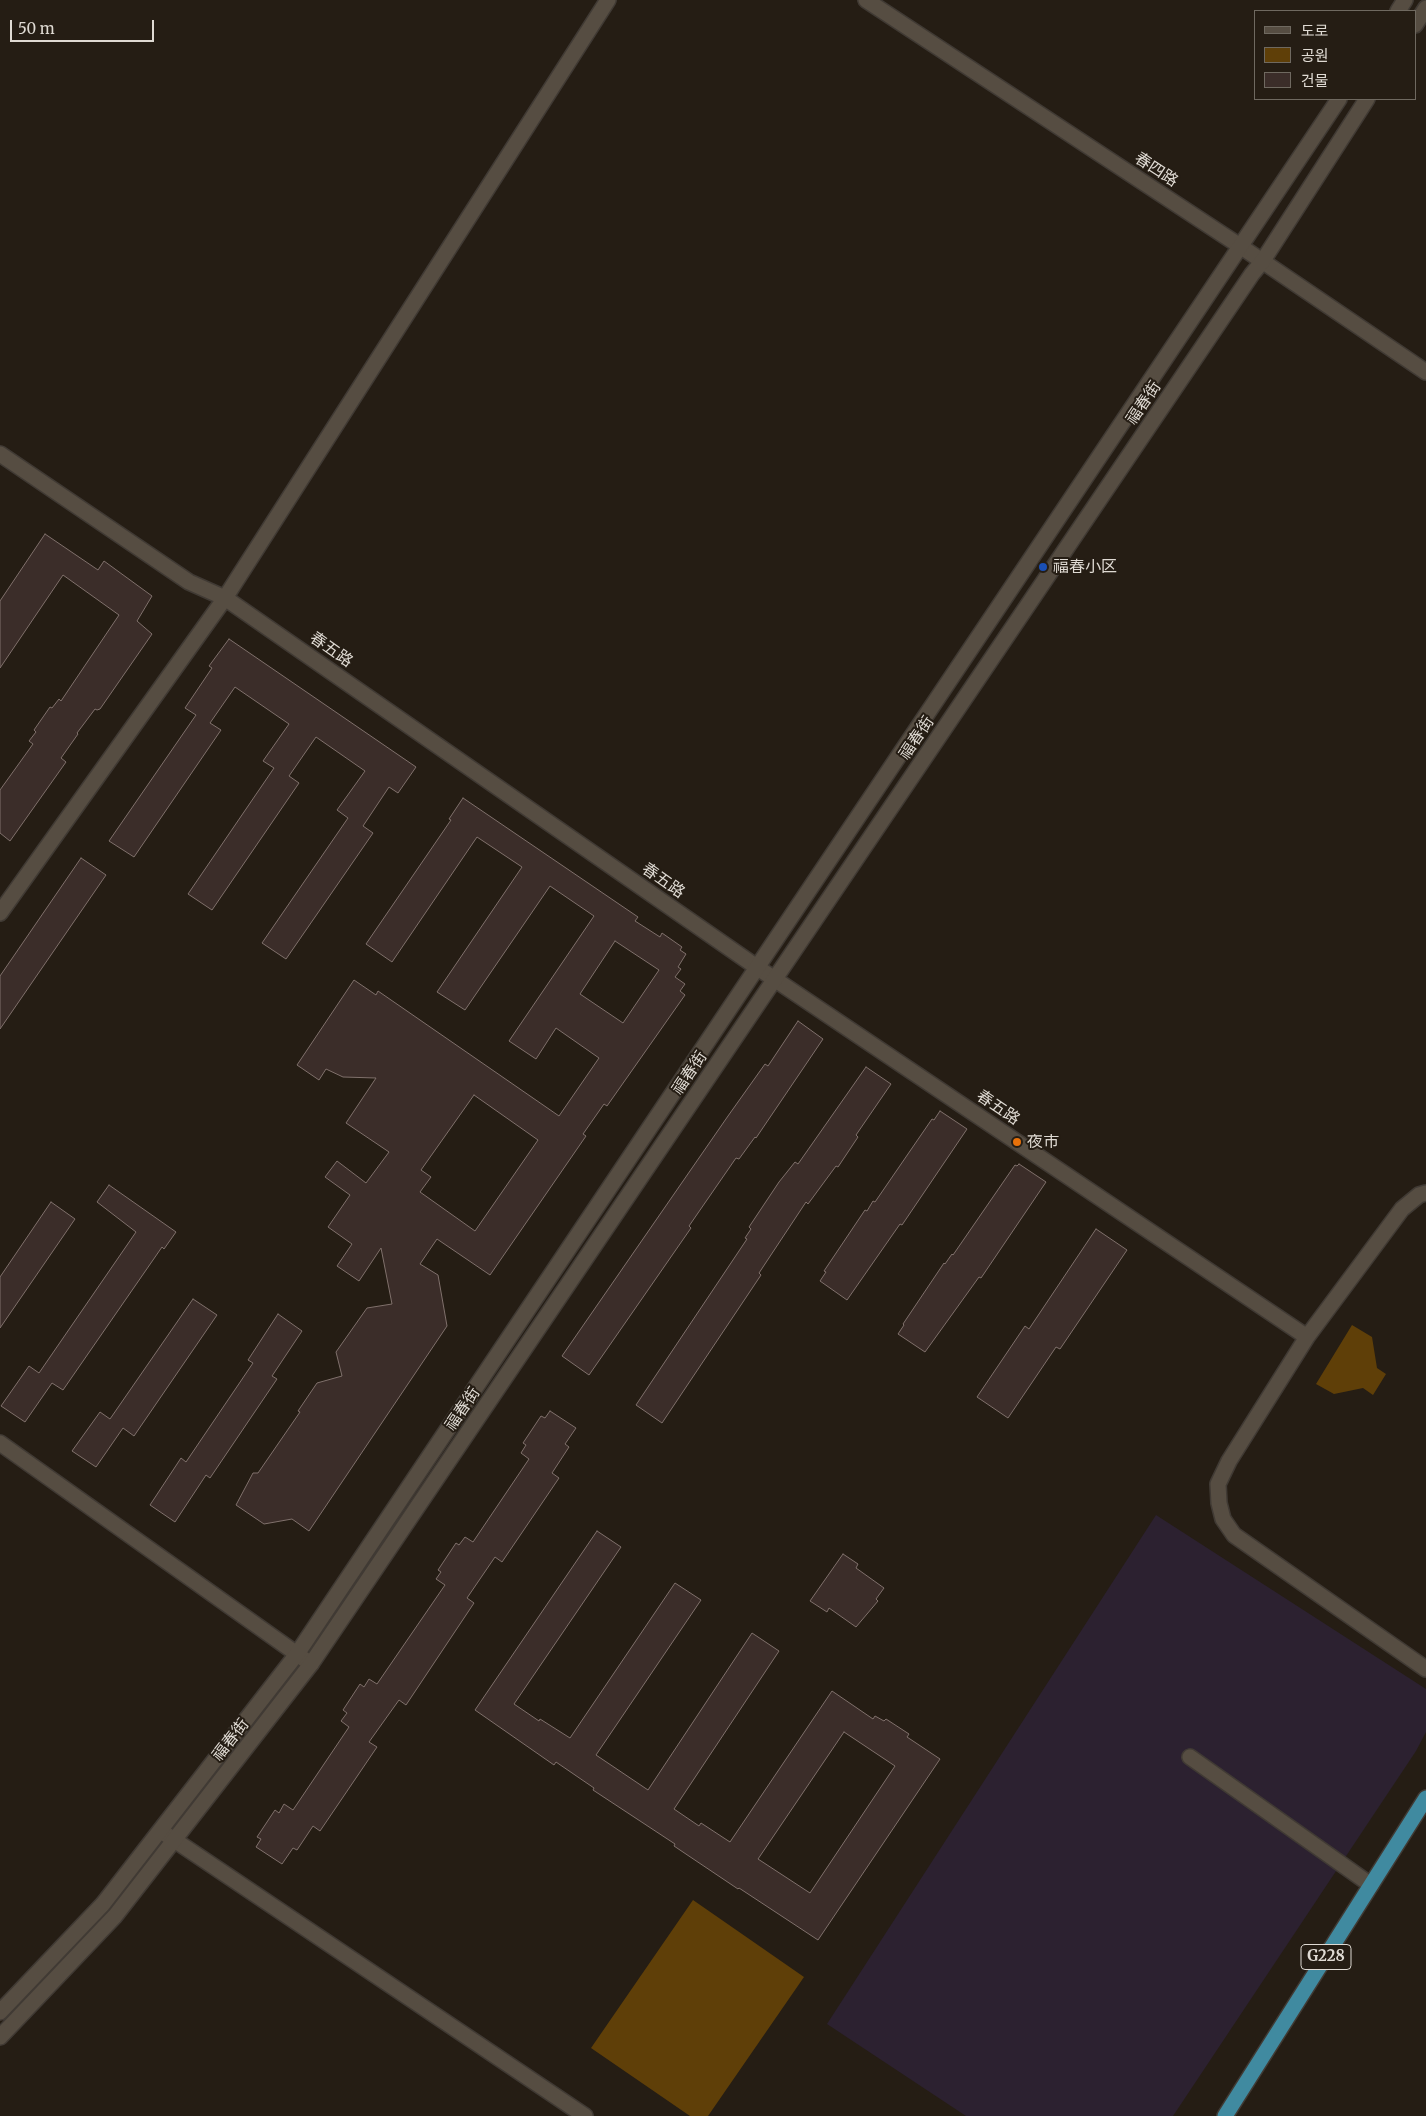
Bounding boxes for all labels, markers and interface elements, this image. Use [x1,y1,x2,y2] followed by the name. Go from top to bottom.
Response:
[12,10,156,42] scale bar
[1254,10,1416,100] legend
[18,19,55,38] text: 50 m
[1301,21,1329,40] text: 도로
[1301,46,1329,65] text: 공원
[1301,71,1329,90] text: 건물
[1131,149,1181,191] street label: 春四路
[1123,378,1165,428] street label: 福春街
[1053,557,1117,577] place label: 福春小区
[1037,561,1049,573] marker: 福春小区
[306,628,356,672] street label: 春五路
[896,713,938,763] street label: 福春街
[638,859,688,903] street label: 春五路
[669,1048,711,1098] street label: 福春街
[973,1087,1023,1129] street label: 春五路
[1027,1132,1059,1152] place label: 夜市
[1011,1136,1023,1148] marker: 夜市
[442,1384,484,1434] street label: 福春街
[209,1715,253,1765] street label: 福春街
[1301,1944,1351,1970] road number: G228

